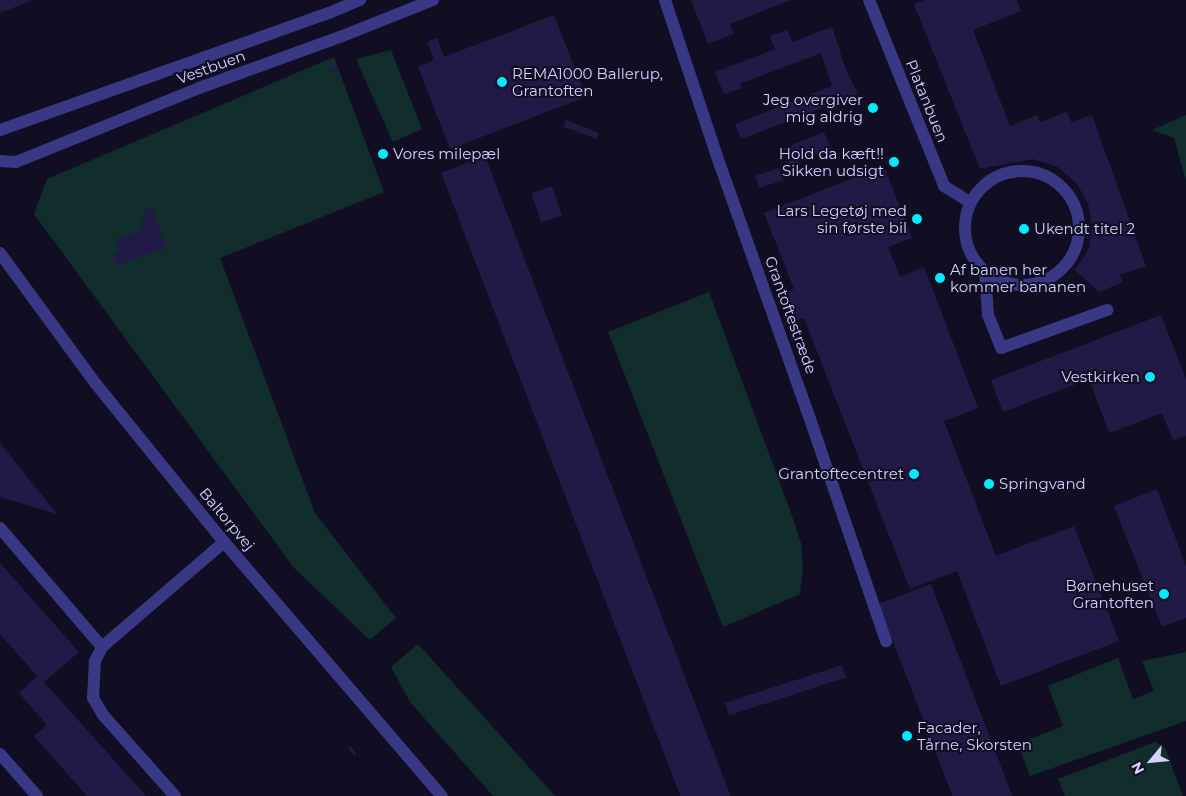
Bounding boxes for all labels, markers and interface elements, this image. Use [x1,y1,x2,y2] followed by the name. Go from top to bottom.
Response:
[174,46,248,88] street label: Vestbuen
[902,57,952,145] street label: Platanbuen
[512,64,663,99] place label: REMA1000 Ballerup, Grantoften
[496,76,508,88] marker: REMA1000 Ballerup, Grantoften
[763,90,863,125] place label: Jeg overgiver mig aldrig
[867,102,879,114] marker: Jeg overgiver mig aldrig
[779,144,884,179] place label: Hold da kæft!! Sikken udsigt
[393,145,500,163] place label: Vores milepæl
[377,148,389,160] marker: Vores milepæl
[888,156,900,168] marker: Hold da kæft!! Sikken udsigt
[777,201,907,236] place label: Lars Legetøj med sin første bil
[911,213,923,225] marker: Lars Legetøj med sin første bil
[1034,220,1135,238] place label: Ukendt titel 2
[1018,223,1030,235] marker: Ukendt titel 2
[761,254,821,376] street label: Grantoftestræde
[950,260,1086,295] place label: Af banen her kommer bananen
[934,272,946,284] marker: Af banen her kommer bananen
[1061,368,1140,386] place label: Vestkirken
[1144,371,1156,383] marker: Vestkirken
[778,465,904,483] place label: Grantoftecentret
[908,468,920,480] marker: Grantoftecentret
[999,475,1086,493] place label: Springvand
[983,478,995,490] marker: Springvand
[196,484,258,554] street label: Baltorpvej
[1065,576,1154,611] place label: Børnehuset Grantoften
[1158,588,1170,600] marker: Børnehuset Grantoften
[917,718,1032,753] place label: Facader, Tårne, Skorsten
[901,730,913,742] marker: Facader, Tårne, Skorsten
[1126,736,1176,786] north arrow
[1127,759,1148,777] text: N

